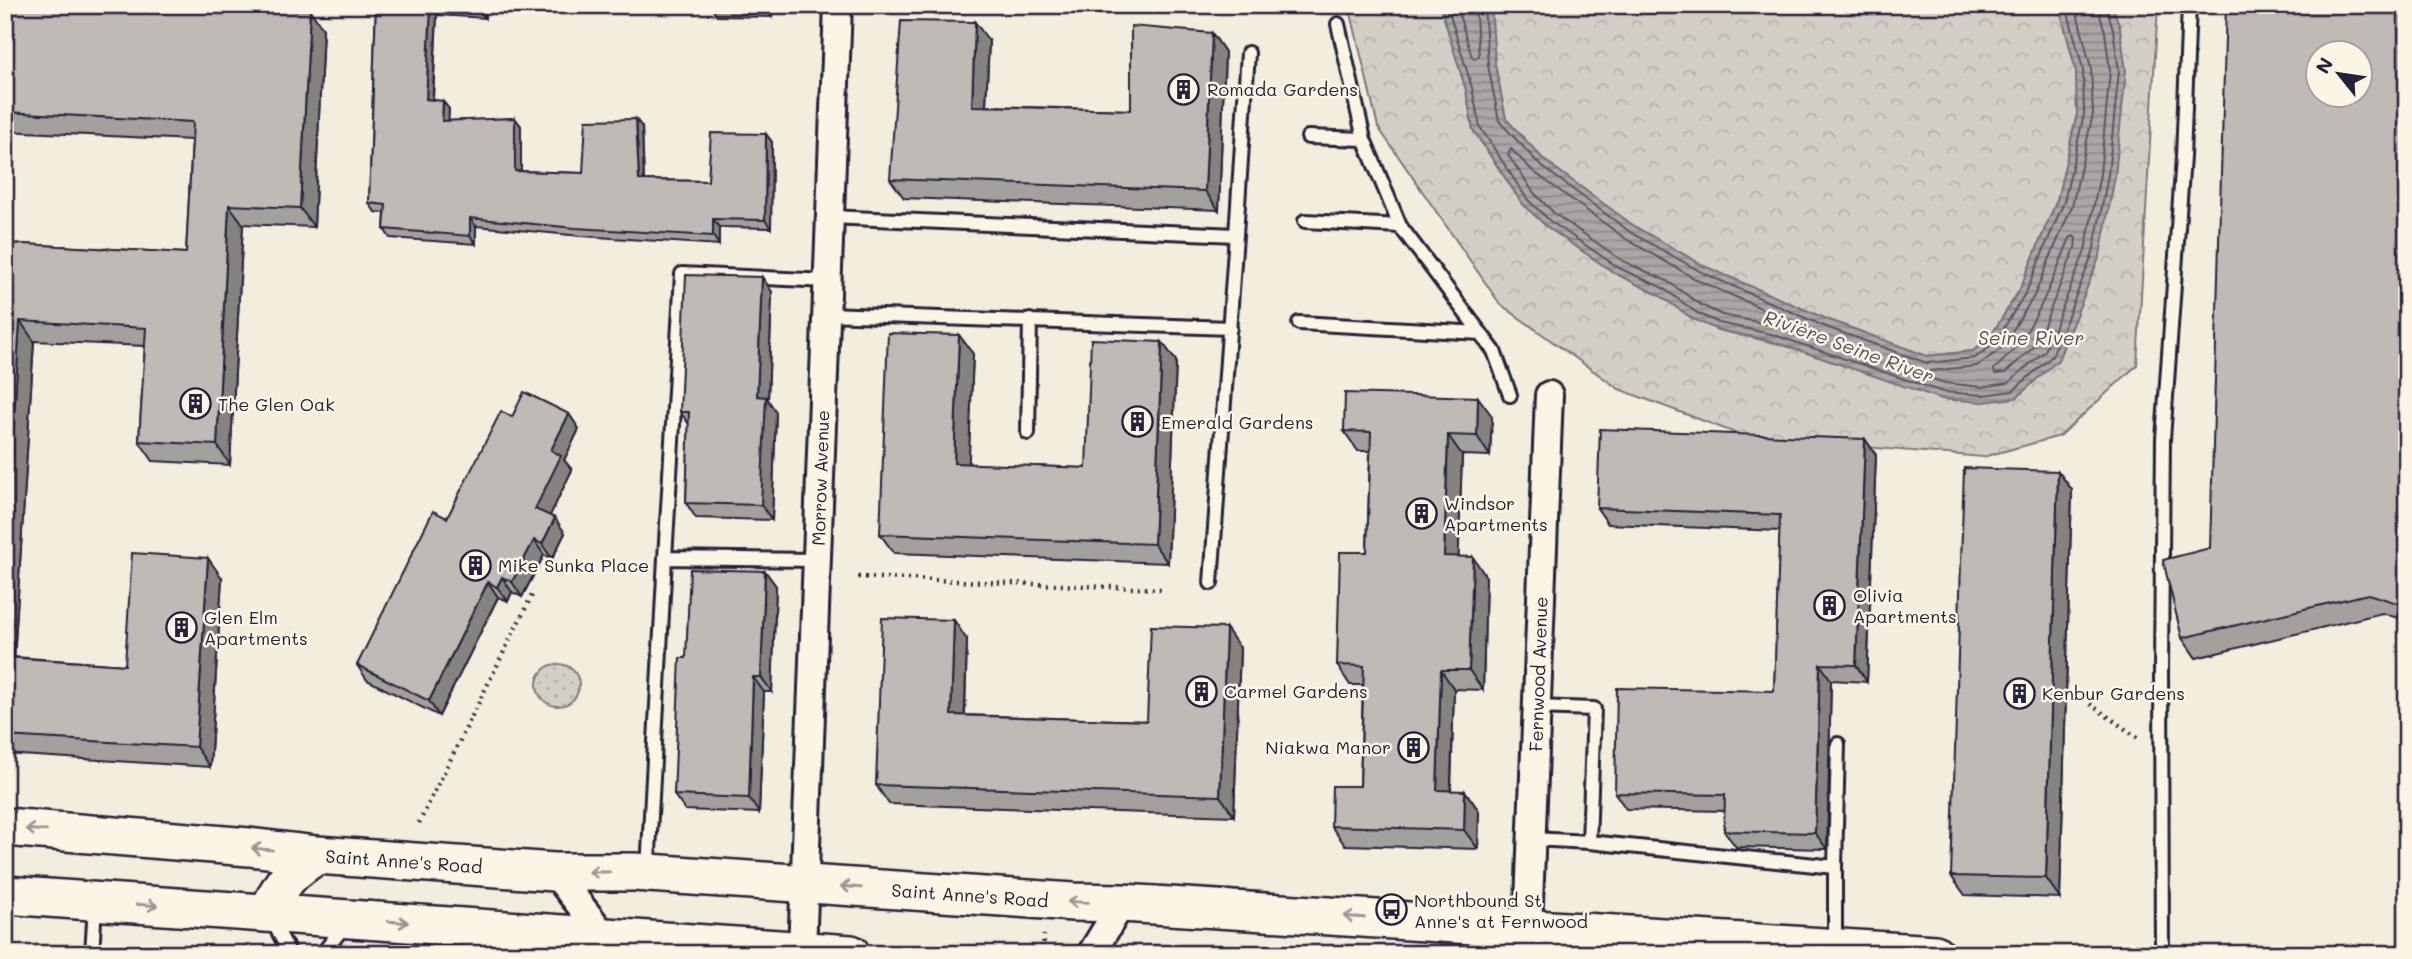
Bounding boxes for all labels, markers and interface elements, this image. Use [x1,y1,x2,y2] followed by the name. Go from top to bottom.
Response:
[2304,38,2374,108] north arrow
[2309,53,2338,78] text: N
[1167,72,1201,106] building icon: Romada Gardens
[1207,77,1358,101] place label: Romada Gardens
[1761,304,1937,388] water label: Rivière Seine River
[1978,325,2084,350] water label: Seine River
[178,387,212,421] building icon: The Glen Oak
[218,392,335,416] place label: The Glen Oak
[1121,405,1155,439] building icon: Emerald Gardens
[806,410,834,546] street label: Morrow Avenue
[1161,410,1314,434] place label: Emerald Gardens
[1444,491,1548,536] place label: Windsor Apartments
[1404,496,1438,530] building icon: Windsor Apartments
[458,548,492,582] building icon: Mike Sunka Place
[498,553,649,577] place label: Mike Sunka Place
[1853,583,1957,628] place label: Olivia Apartments
[1813,588,1847,622] building icon: Olivia Apartments
[1523,596,1553,752] street label: Fernwood Avenue
[204,605,308,650] place label: Glen Elm Apartments
[164,610,198,644] building icon: Glen Elm Apartments
[1184,674,1218,708] building icon: Carmel Gardens
[2002,676,2036,710] building icon: Kenbur Gardens
[1224,679,1368,703] place label: Carmel Gardens
[2042,681,2185,705] place label: Kenbur Gardens
[1397,730,1431,764] building icon: Niakwa Manor
[1265,735,1391,759] place label: Niakwa Manor
[25,823,47,836] one-way arrow
[252,842,274,855] one-way arrow
[325,844,483,878] street label: Saint Anne's Road
[588,865,611,879] one-way arrow
[891,878,1049,912] street label: Saint Anne's Road
[839,880,862,893] one-way arrow
[1414,888,1588,933] place label: Northbound St Anne's at Fernwood
[1374,893,1408,927] bus stop icon: Northbound St Anne's at Fernwood
[1066,895,1089,908] one-way arrow
[135,899,157,912] one-way arrow
[1343,910,1365,923] one-way arrow
[386,916,409,929] one-way arrow

